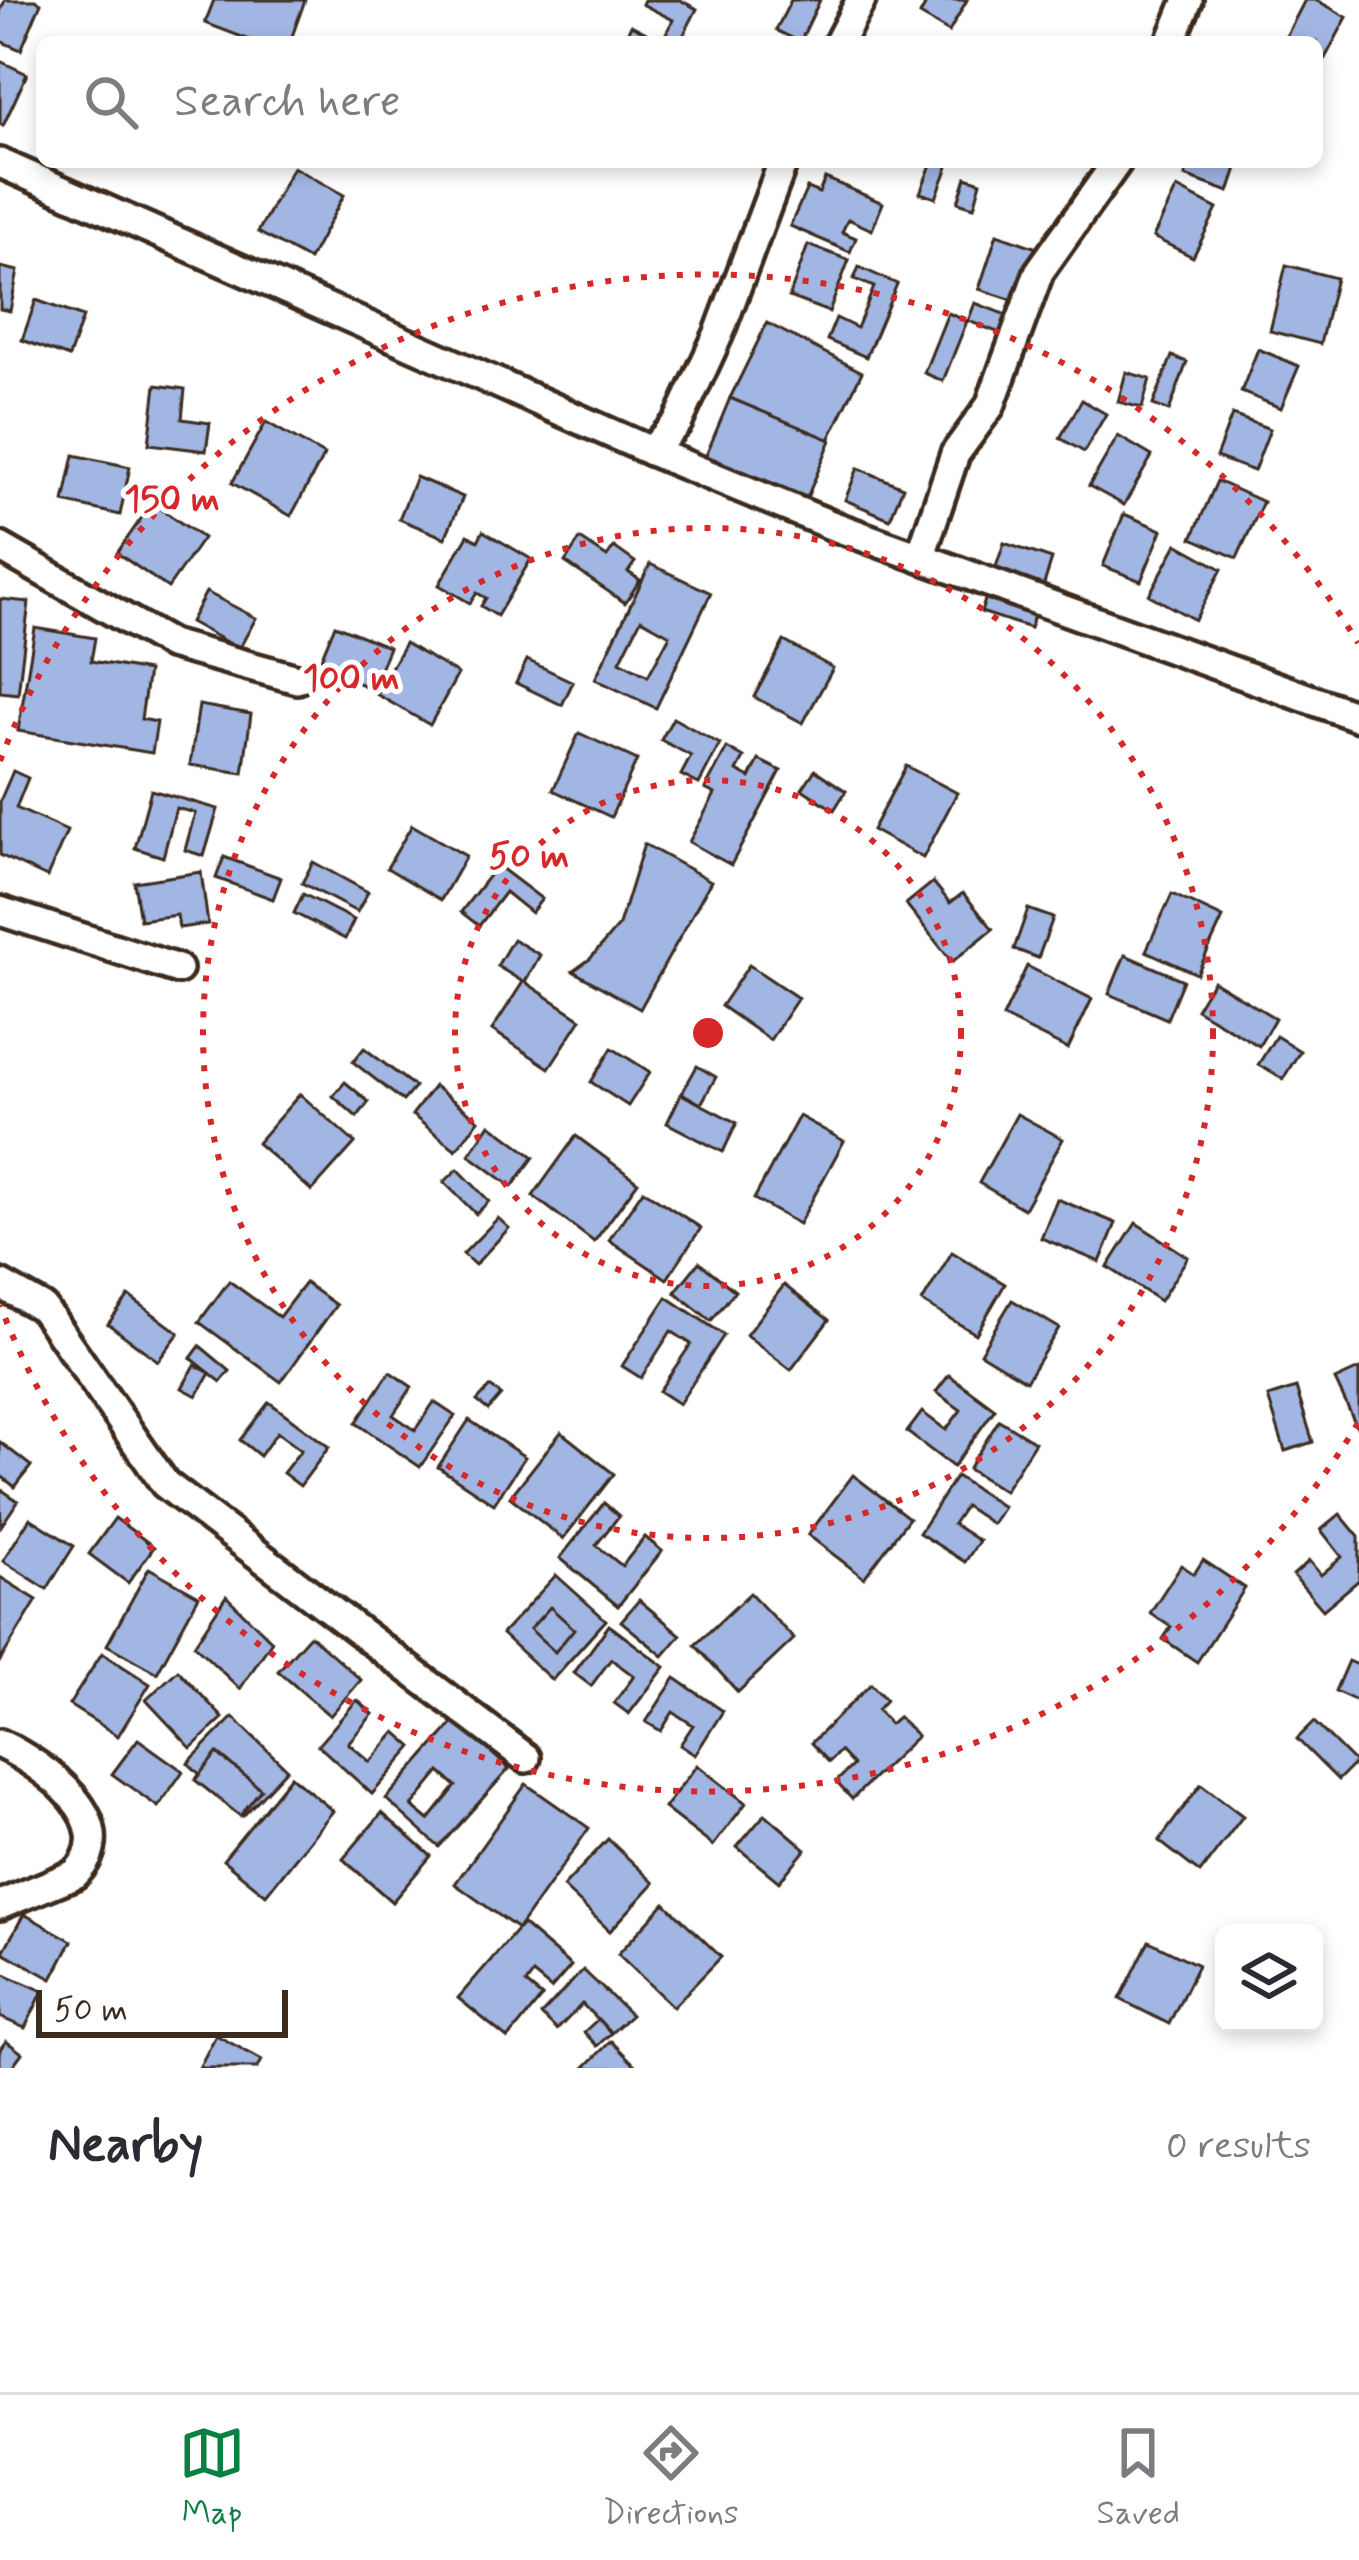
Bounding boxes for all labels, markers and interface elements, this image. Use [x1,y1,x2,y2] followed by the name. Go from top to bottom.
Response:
[36,36,1323,168] search box
[78,69,144,135] icon: search
[174,73,401,132] text: Search here
[124,477,220,524] text: 150 m
[303,656,399,703] text: 100 m
[489,834,569,881] text: 50 m
[687,1012,729,1054] centre of rings
[1215,1924,1323,2032] map controls
[1215,1924,1323,2032] button: layers
[36,1984,288,2037] scale bar
[54,1989,128,2033] text: 50 m
[48,2113,203,2179] text: Nearby
[1166,2121,1311,2172] text: 0 results
[179,2420,245,2536] tab: Map
[603,2420,739,2536] tab: Directions
[1097,2420,1180,2536] tab: Saved

